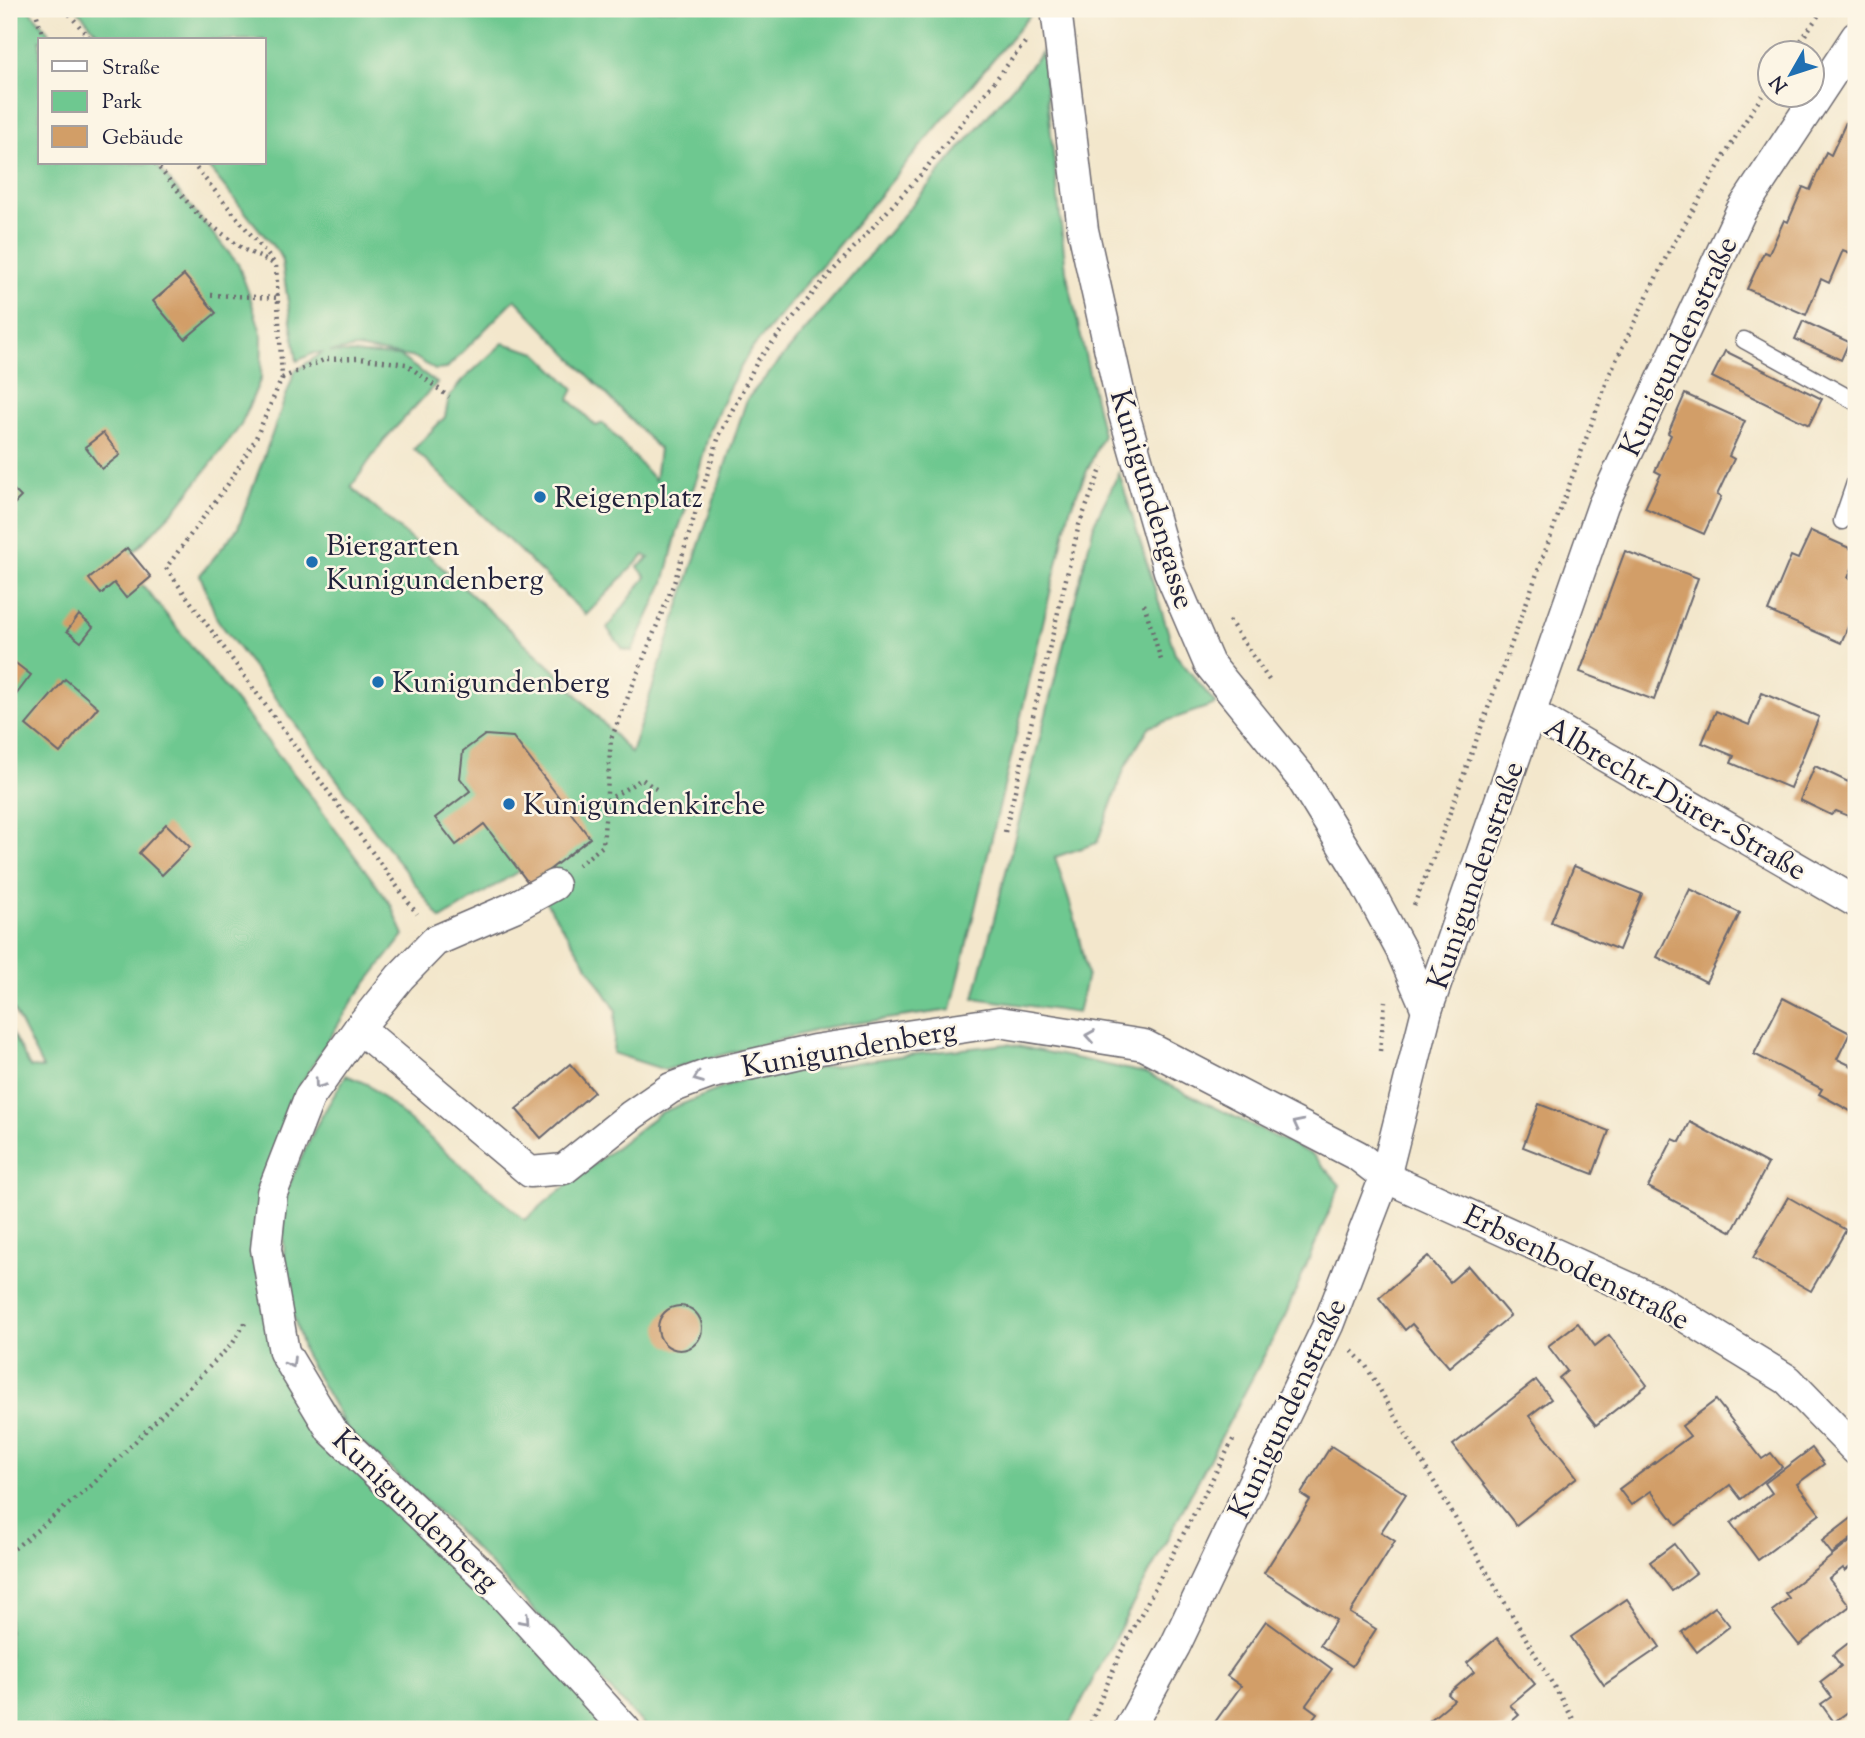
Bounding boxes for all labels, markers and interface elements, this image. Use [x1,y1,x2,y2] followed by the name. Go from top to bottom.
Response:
[38,38,266,164] legend
[1756,38,1826,108] north arrow
[102,54,160,84] text: Straße
[1764,69,1795,98] text: N
[102,88,143,118] text: Park
[102,124,183,154] text: Gebäude
[1610,230,1750,464] street label: Kunigundenstraße
[1097,385,1204,615] street label: Kunigundengasse
[554,478,703,521] place label: Reigenplatz
[532,489,548,505] marker: Reigenplatz
[326,526,544,603] place label: Biergarten Kunigundenberg
[304,554,320,570] marker: Biergarten Kunigundenberg
[392,663,610,706] place label: Kunigundenberg
[370,674,386,690] marker: Kunigundenberg
[1536,707,1814,893] street label: Albrecht-Dürer-Straße
[1418,756,1537,996] street label: Kunigundenstraße
[523,785,765,828] place label: Kunigundenkirche
[501,796,517,812] marker: Kunigundenkirche
[738,1010,960,1091] street label: Kunigundenberg
[1084,1029,1096,1044] one-way arrow
[692,1070,704,1084] one-way arrow
[315,1076,327,1088] one-way arrow
[1292,1119,1305,1133] one-way arrow
[1456,1196,1696,1343] street label: Erbsenbodenstraße
[1219,1292,1359,1526] street label: Kunigundenstraße
[283,1355,296,1368] one-way arrow
[321,1421,508,1603] street label: Kunigundenberg
[517,1612,529,1625] one-way arrow

